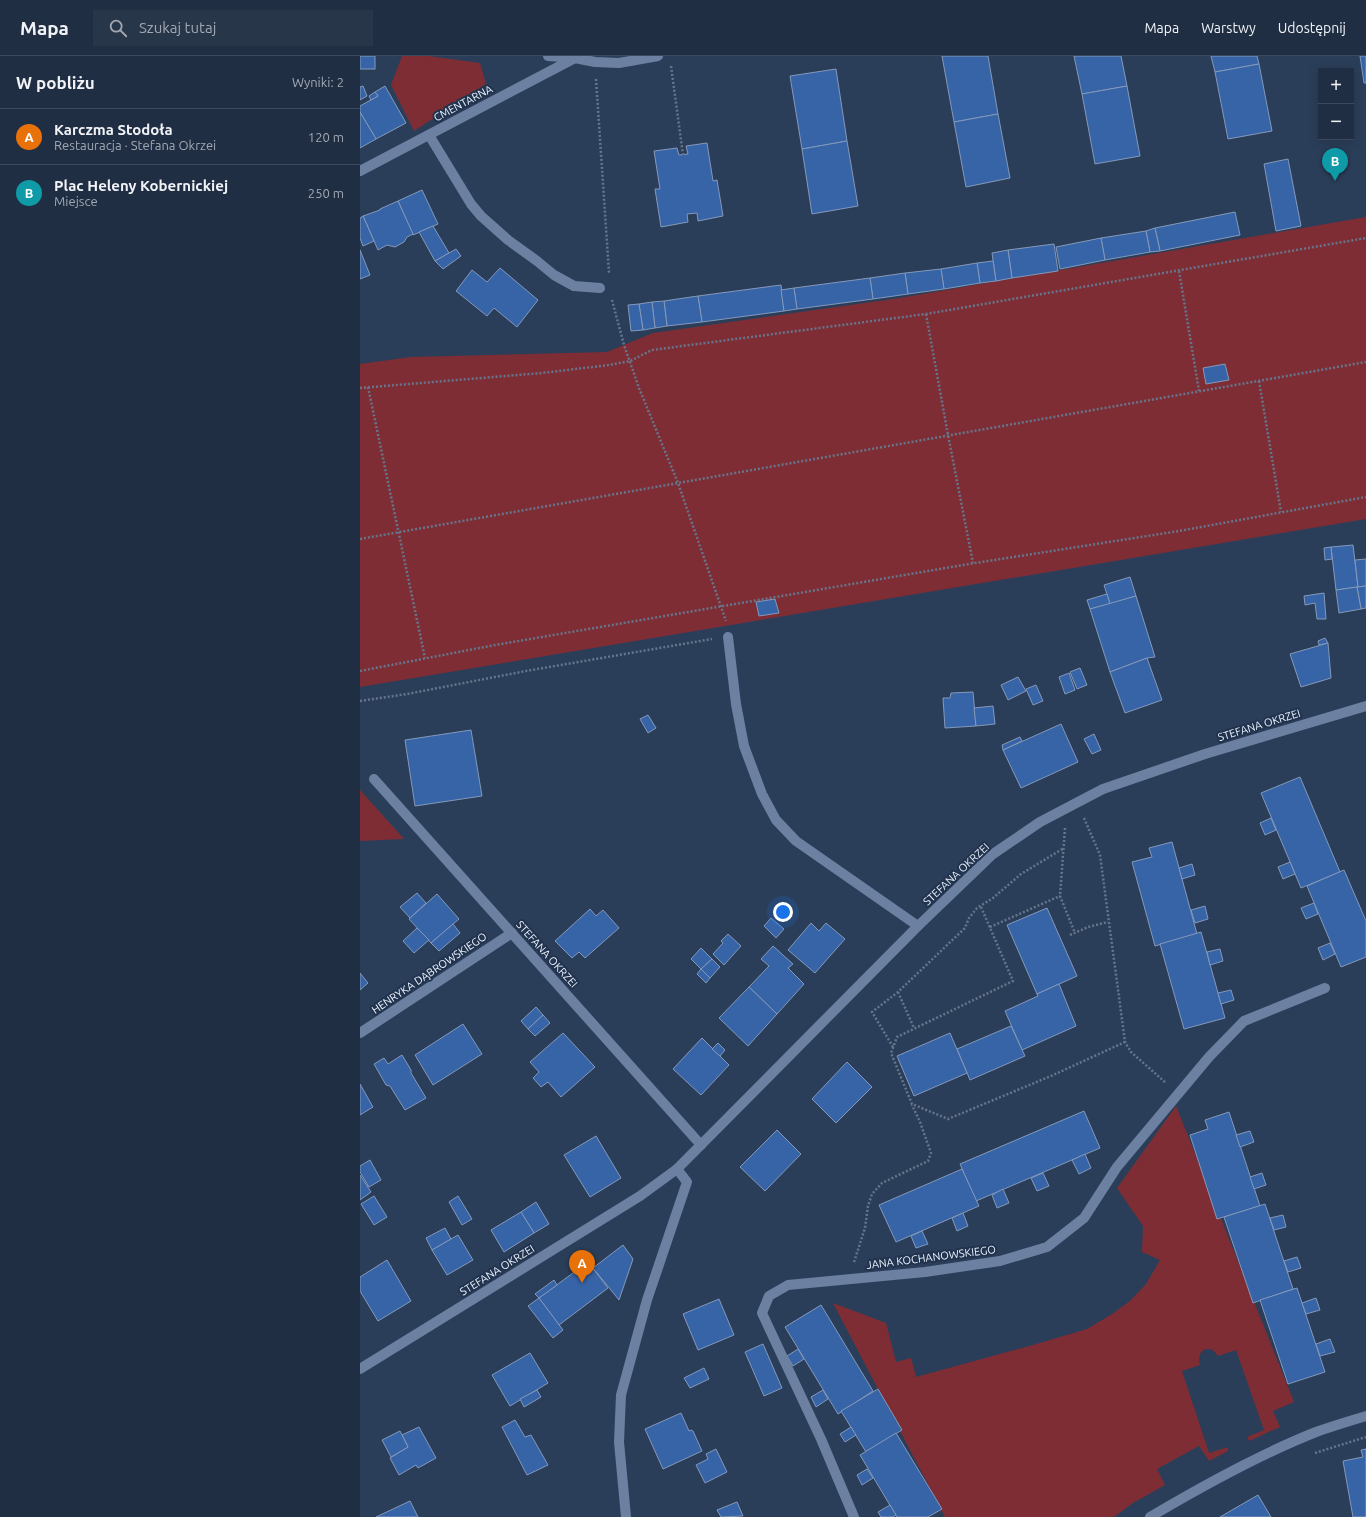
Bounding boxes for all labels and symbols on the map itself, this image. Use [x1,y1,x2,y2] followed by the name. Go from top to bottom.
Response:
[432,82,495,124] street label: CMENTARNA
[1322,148,1348,181] pin: B
[1216,707,1302,743] street label: STEFANA OKRZEI
[921,840,991,908] street label: STEFANA OKRZEI
[773,902,793,922] your location
[514,918,580,990] street label: STEFANA OKRZEI
[369,930,489,1016] street label: HENRYKA DĄBROWSKIEGO
[458,1242,536,1298] street label: STEFANA OKRZEI
[866,1243,996,1271] street label: JANA KOCHANOWSKIEGO
[569,1250,595,1283] pin: A

